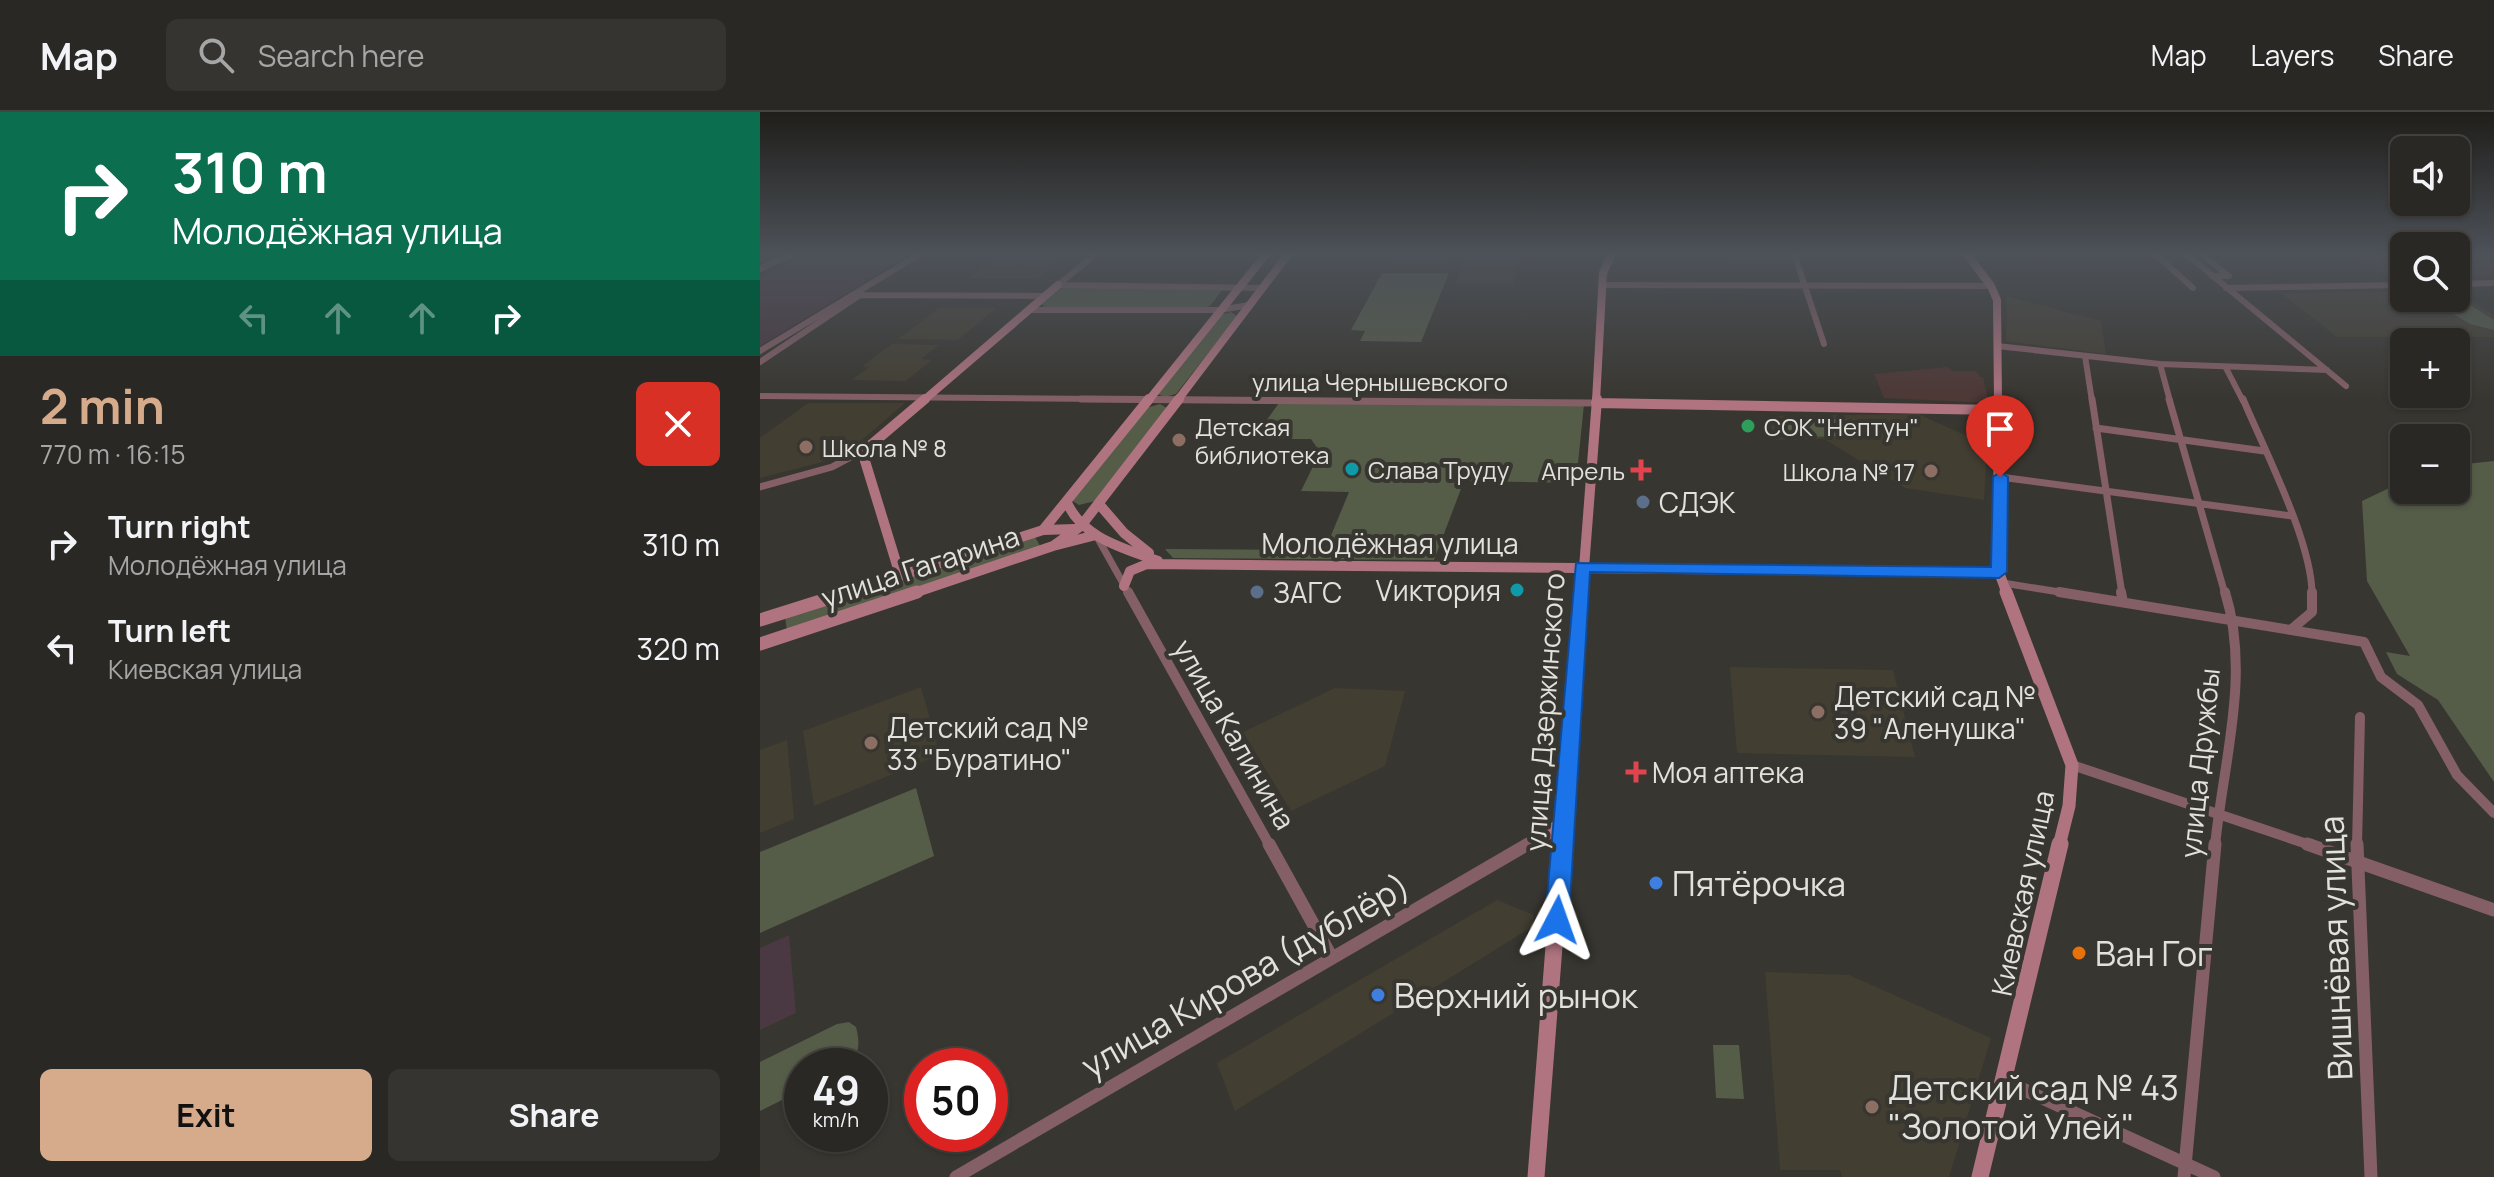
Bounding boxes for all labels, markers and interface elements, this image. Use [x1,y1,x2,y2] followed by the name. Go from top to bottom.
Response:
[166,19,726,91] search box
[40,29,118,81] text: Map
[194,33,238,77] icon: search
[258,35,425,76] text: Search here
[2151,36,2207,74] text: Map
[2251,36,2334,74] text: Layers
[2378,36,2454,74] text: Share
[172,133,328,210] text: 310 m
[2390,136,2470,504] map controls
[2390,136,2470,216] button: sound
[40,144,144,248] icon: right
[172,206,503,255] text: Молодёжная улица
[2390,232,2470,312] button: search
[232,296,276,340] icon: left
[316,296,360,340] icon: ahead
[400,296,444,340] icon: ahead
[484,296,528,340] icon: right
[2390,328,2470,408] button: +
[1252,365,1508,398] street label: улица Чернышевского
[40,373,165,438] text: 2 min
[636,382,720,466] button: close
[1966,395,2034,477] pin
[1978,407,2022,451] icon: arrive
[1195,410,1329,471] place label: Детская библиотека
[1764,410,1919,443] place label: СОК "Нептун"
[1739,417,1757,435] marker: СОК "Нептун"
[2390,424,2470,504] button: −
[822,431,947,464] place label: Школа № 8
[1170,431,1188,449] marker: Детская библиотека
[40,436,185,472] text: 770 m · 16:15
[797,438,815,456] marker: Школа № 8
[1368,453,1510,486] place label: Слава Труду
[1541,454,1625,487] place label: Апрель
[1783,455,1915,488] place label: Школа № 17
[1343,460,1361,478] marker: Слава Труду
[1632,461,1650,479] marker: Апрель
[1922,462,1940,480] marker: Школа № 17
[1659,483,1736,521] place label: СДЭК
[1634,493,1652,511] marker: СДЭК
[108,506,251,547] text: Turn right
[816,516,1024,616] street label: улица Гагарина
[40,522,84,566] icon: right
[642,524,720,565] text: 310 m
[1261,524,1519,562] street label: Молодёжная улица
[108,547,347,583] text: Молодёжная улица
[1376,571,1501,609] place label: Vиктория
[1515,572,1573,852] street label: улица Дзержинского
[1273,573,1342,611] place label: ЗАГС
[1508,581,1526,599] marker: Vиктория
[1248,583,1266,601] marker: ЗАГС
[108,610,231,651] text: Turn left
[40,626,84,670] icon: left
[637,628,720,669] text: 320 m
[1165,632,1305,836] street label: улица Калинина
[108,651,302,687] text: Киевская улица
[2170,666,2228,860] street label: улица Дружбы
[1834,677,2036,747] place label: Детский сад № 39 "Аленушка"
[1809,703,1827,721] marker: Детский сад № 39 "Аленушка"
[887,708,1089,778] place label: Детский сад № 33 "Буратино"
[862,734,880,752] marker: Детский сад № 33 "Буратино"
[1652,753,1805,791] place label: Моя аптека
[1627,763,1645,781] marker: Моя аптека
[1982,787,2062,999] street label: Киевская улица
[2307,815,2363,1081] street label: Вишнёвая улица
[1672,860,1846,906] place label: Пятёрочка
[1073,862,1417,1088] street label: улица Кирова (дублёр)
[1647,874,1665,892] marker: Пятёрочка
[1515,878,1599,962] position arrow
[2095,930,2213,976] place label: Ван Гог
[2070,944,2088,962] marker: Ван Гог
[1394,972,1639,1018] place label: Верхний рынок
[1369,986,1387,1004] marker: Верхний рынок
[904,1048,1008,1152] speed limit sign: 50
[812,1062,860,1117] text: 49
[1888,1064,2179,1149] place label: Детский сад № 43 "Золотой Улей"
[40,1069,372,1161] button: Exit
[388,1069,720,1161] button: Share
[1863,1098,1881,1116] marker: Детский сад № 43 "Золотой Улей"
[813,1106,859,1133] text: km/h

